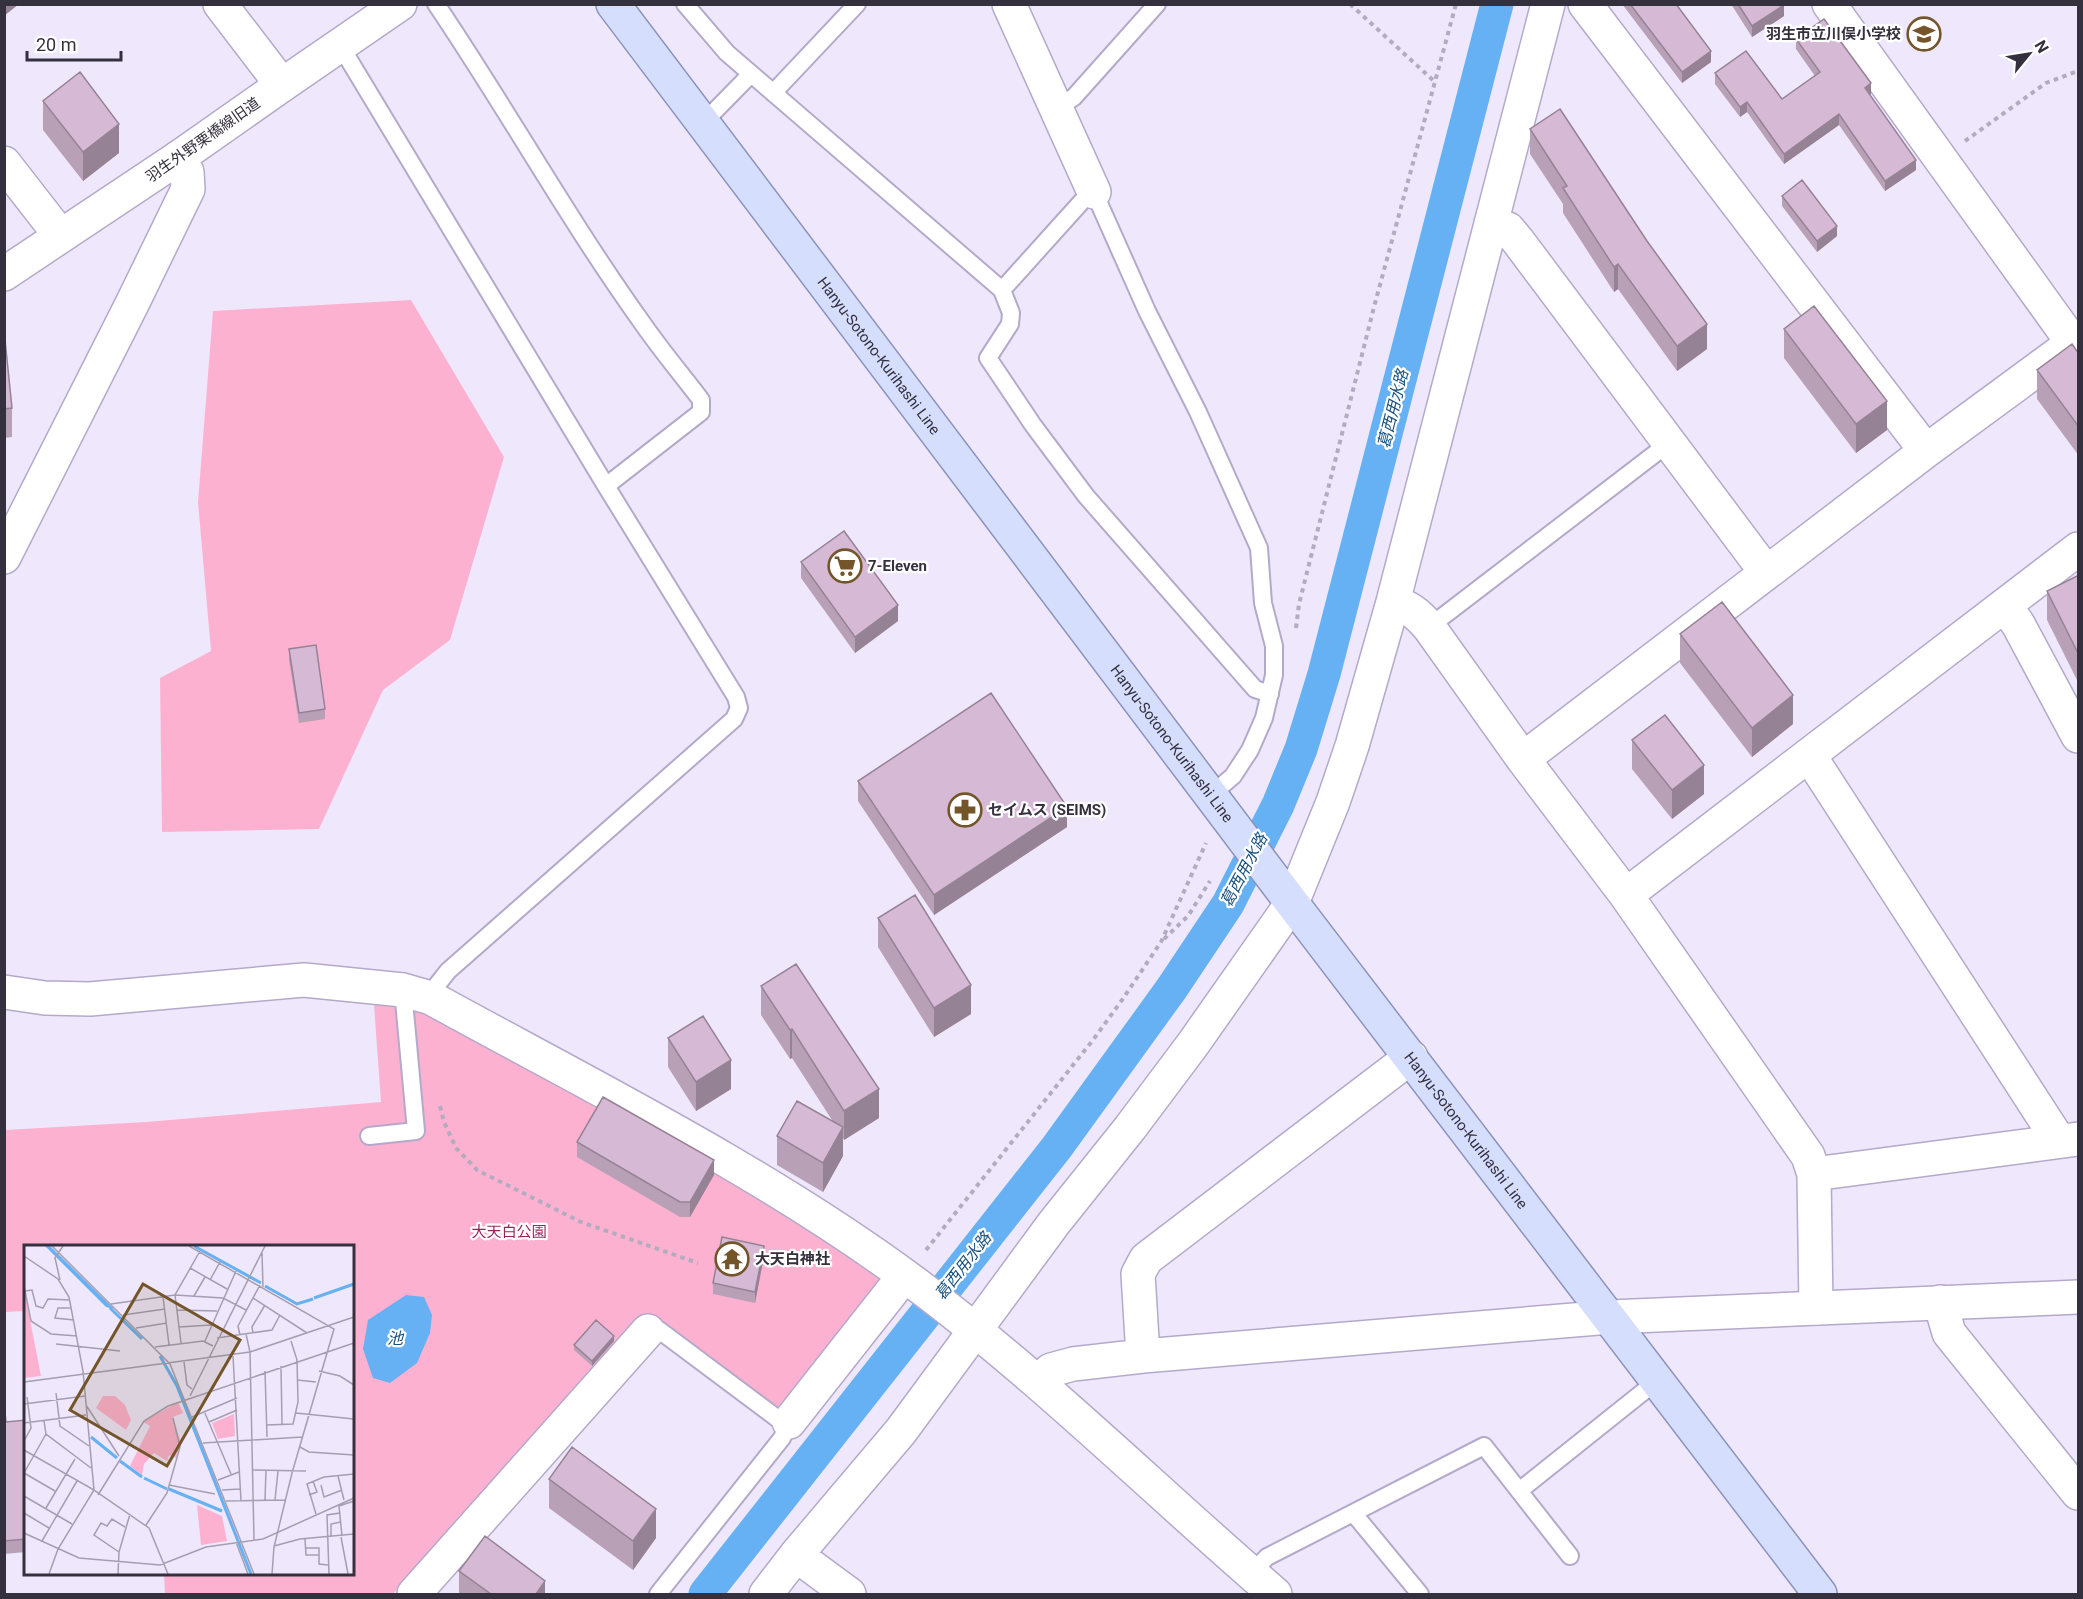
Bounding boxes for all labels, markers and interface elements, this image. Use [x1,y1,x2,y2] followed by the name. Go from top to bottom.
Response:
[1906,16,1942,52] school or university icon: 羽生市立川俣小学校
[27,24,122,62] scale bar
[1999,24,2059,84] north arrow
[1766,25,1901,43] place label: 羽生市立川俣小学校
[36,34,76,55] text: 20 m
[2031,37,2053,56] text: N
[143,94,263,186] street label: 羽生外野栗橋線旧道
[814,274,944,438] street label: Hanyu-Sotono-Kurihashi Line
[1374,366,1412,450] water label: 葛西用水路
[827,548,863,584] supermarket icon: 7-Eleven
[868,557,927,575] place label: 7-Eleven
[1106,661,1237,826] street label: Hanyu-Sotono-Kurihashi Line
[947,792,983,828] pharmacy icon: セイムス (SEIMS)
[988,801,1106,819] place label: セイムス (SEIMS)
[1217,828,1272,910] water label: 葛西用水路
[1400,1049,1532,1213] street label: Hanyu-Sotono-Kurihashi Line
[471,1223,547,1241] park label: 大天白公園
[931,1227,996,1303] water label: 葛西用水路
[714,1241,750,1277] temple icon: 大天白神社
[24,1245,354,1575] inset map
[755,1250,830,1268] place label: 大天白神社
[387,1329,405,1348] water label: 池

